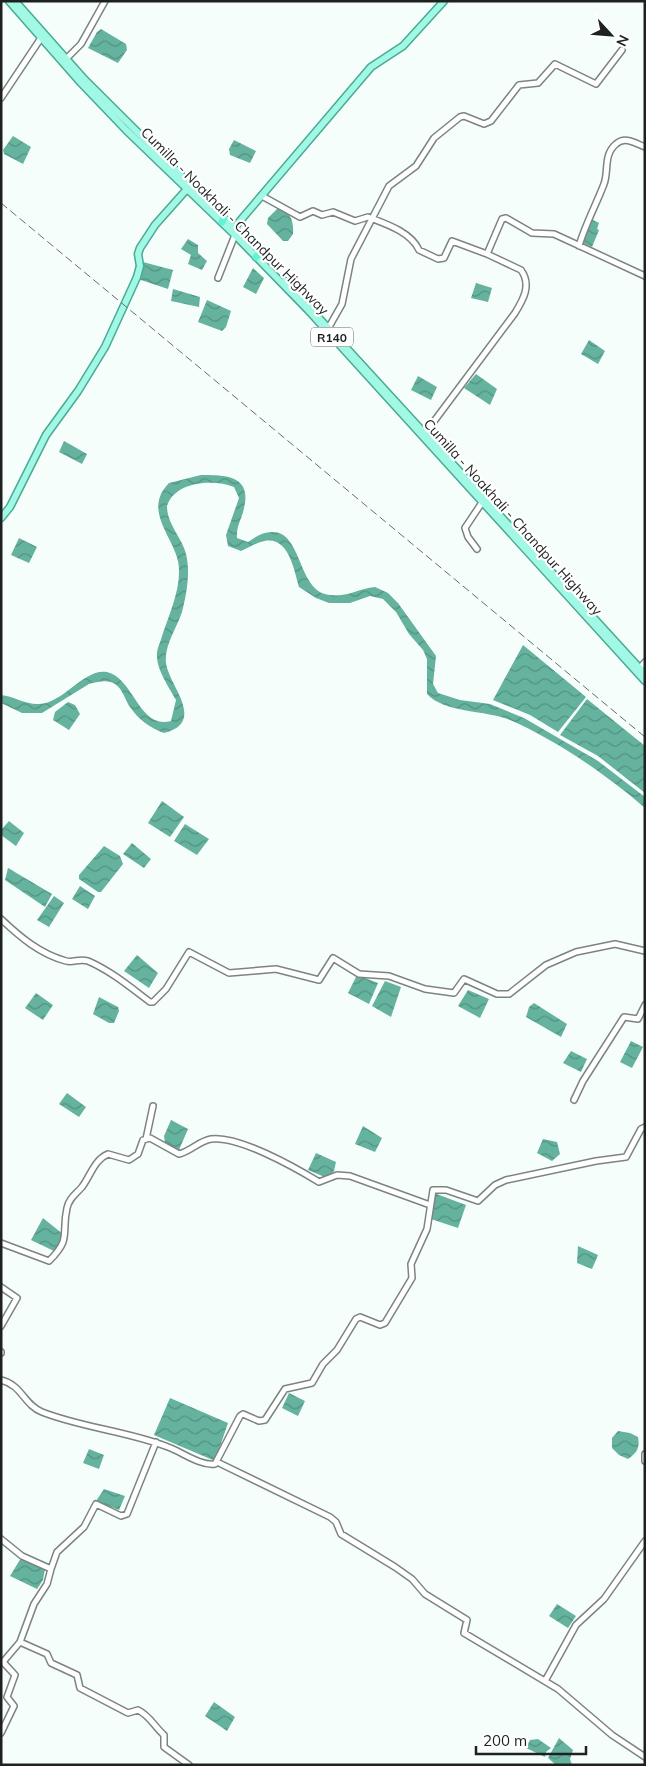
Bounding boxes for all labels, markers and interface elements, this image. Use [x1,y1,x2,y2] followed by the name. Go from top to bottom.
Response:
[586,10,636,60] north arrow
[612,32,633,49] text: N
[137,123,333,319] street label: Cumilla - Noakhali - Chandpur Highway
[311,328,353,347] road number: R140
[420,415,607,620] street label: Cumilla - Noakhali - Chandpur Highway
[476,1724,586,1756] scale bar
[483,1731,527,1750] text: 200 m

